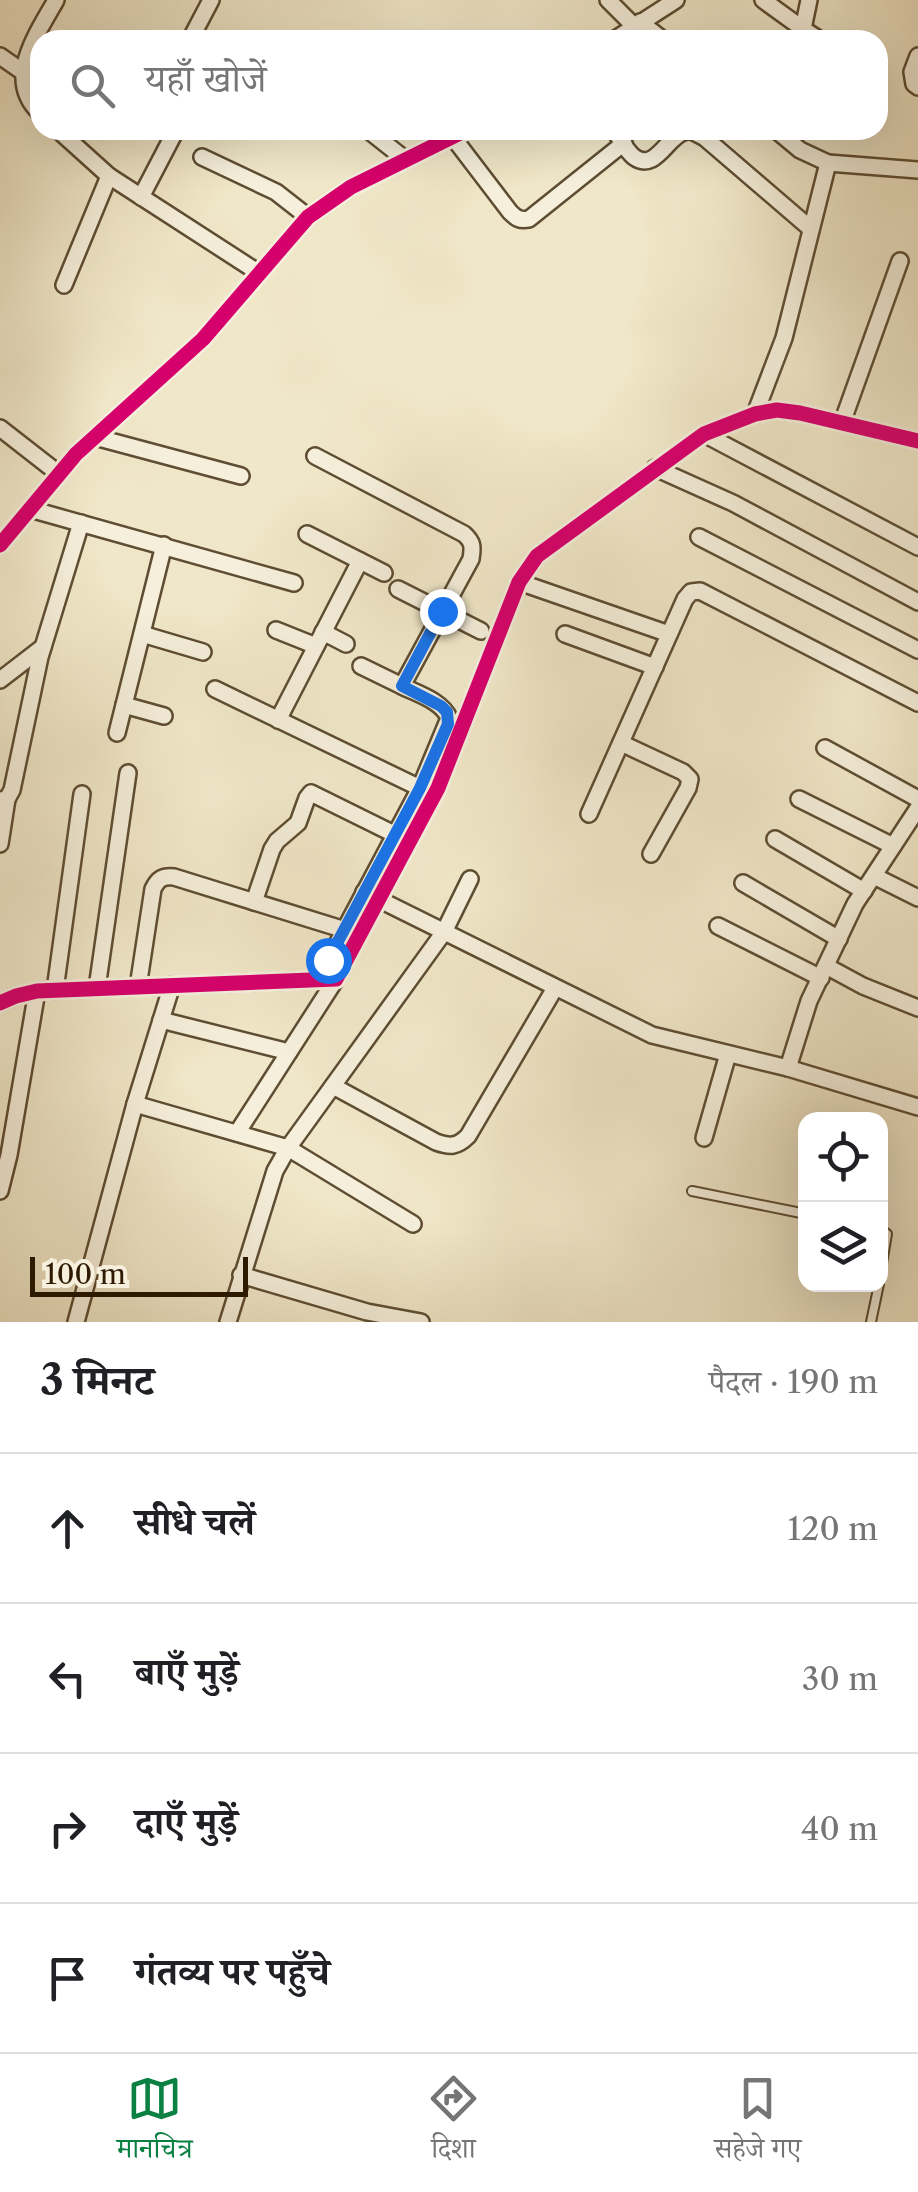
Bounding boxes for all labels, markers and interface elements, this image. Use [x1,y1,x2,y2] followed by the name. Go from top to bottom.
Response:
[30,30,888,140] search box
[145,55,266,102] text: यहाँ खोजें
[65,58,120,113] icon: search
[420,589,466,635] route end
[306,938,352,984] route start
[798,1112,888,1292] map controls
[798,1112,888,1202] button: locate
[798,1202,888,1292] button: layers
[30,1252,248,1296] scale bar
[45,1257,126,1291] text: 100 m
[40,1354,154,1406] text: 3 मिनट
[709,1362,878,1401] text: पैदल · 190 m
[135,1498,255,1545] text: सीधे चलें
[40,1501,95,1556] icon: ahead
[788,1509,878,1548] text: 120 m
[135,1648,239,1695] text: बाएँ मुड़ें
[40,1651,95,1706] icon: left
[802,1659,878,1698] text: 30 m
[135,1798,238,1845] text: दाएँ मुड़ें
[40,1801,95,1856] icon: right
[801,1809,878,1848] text: 40 m
[135,1948,330,1995] text: गंतव्य पर पहुँचे
[40,1951,95,2006] icon: arrive
[117,2071,193,2176] tab: मानचित्र
[426,2071,481,2176] tab: दिशा
[714,2071,801,2176] tab: सहेजे गए

